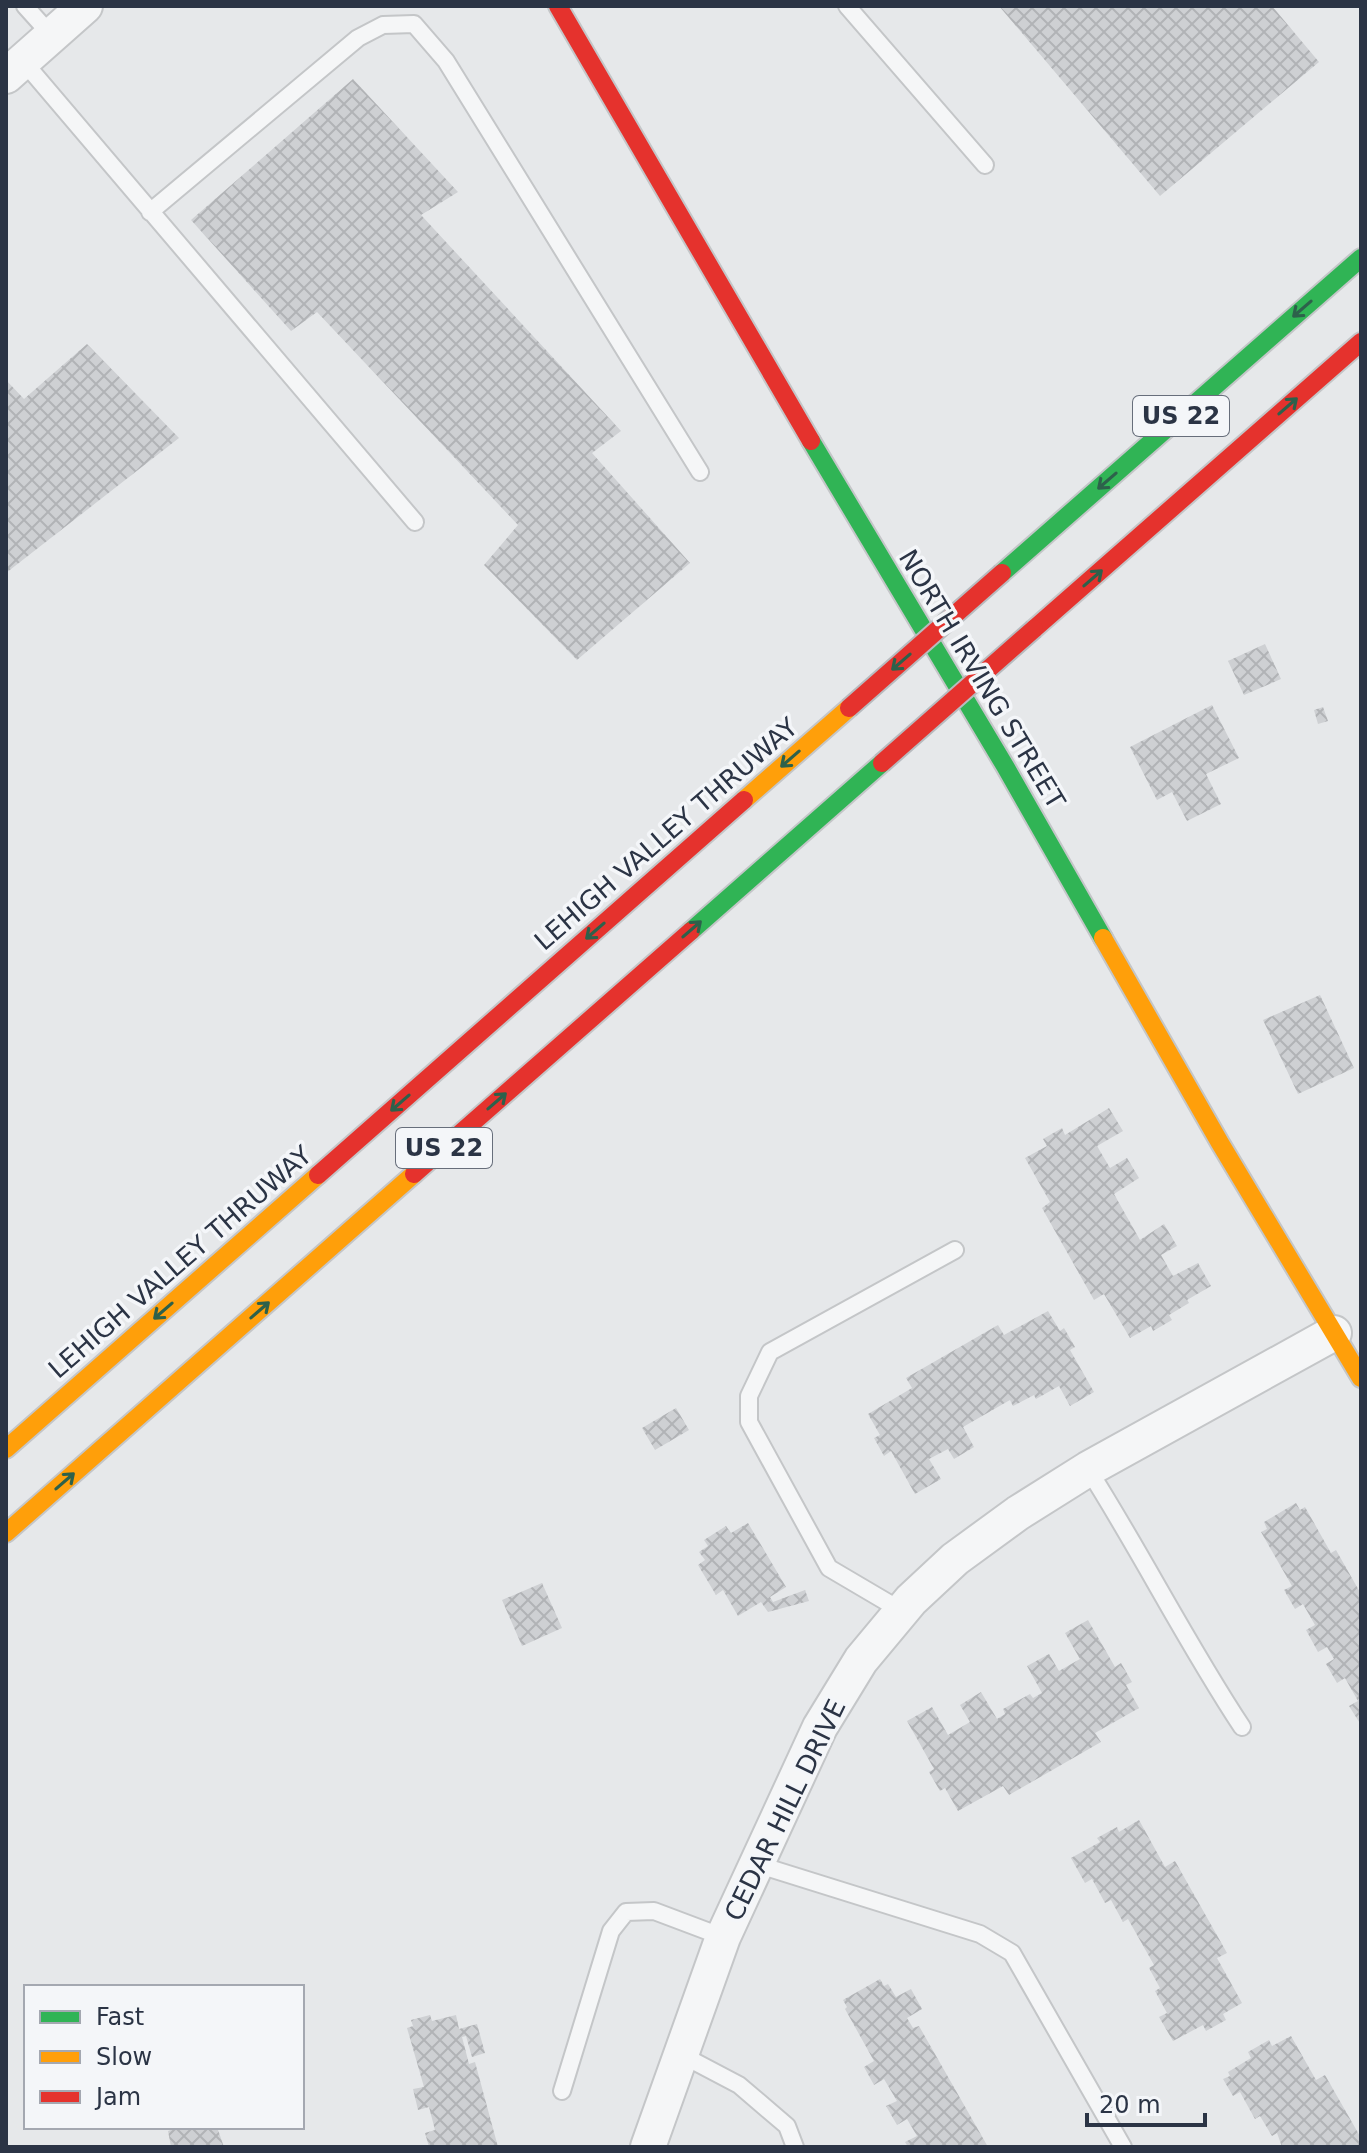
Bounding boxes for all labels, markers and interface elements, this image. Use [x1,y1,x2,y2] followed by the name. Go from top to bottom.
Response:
[1293,300,1313,318] one-way arrow
[1133,396,1229,436] road number: US 22
[1277,397,1297,415] one-way arrow
[1098,472,1118,490] one-way arrow
[893,544,1071,814] street label: NORTH IRVING STREET
[1082,569,1102,587] one-way arrow
[892,653,912,671] one-way arrow
[529,712,803,956] street label: LEHIGH VALLEY THRUWAY
[781,750,801,768] one-way arrow
[682,921,702,939] one-way arrow
[586,922,606,940] one-way arrow
[487,1092,507,1110] one-way arrow
[390,1093,410,1111] one-way arrow
[396,1128,492,1168] road number: US 22
[43,1140,317,1384] street label: LEHIGH VALLEY THRUWAY
[249,1301,269,1319] one-way arrow
[153,1302,173,1320] one-way arrow
[54,1473,74,1491] one-way arrow
[718,1694,852,1926] street label: CEDAR HILL DRIVE
[24,1985,304,2129] legend
[96,2003,144,2031] text: Fast
[96,2043,152,2071] text: Slow
[1087,2077,1205,2127] scale bar
[94,2083,141,2111] text: Jam
[1099,2091,1161,2119] text: 20 m

